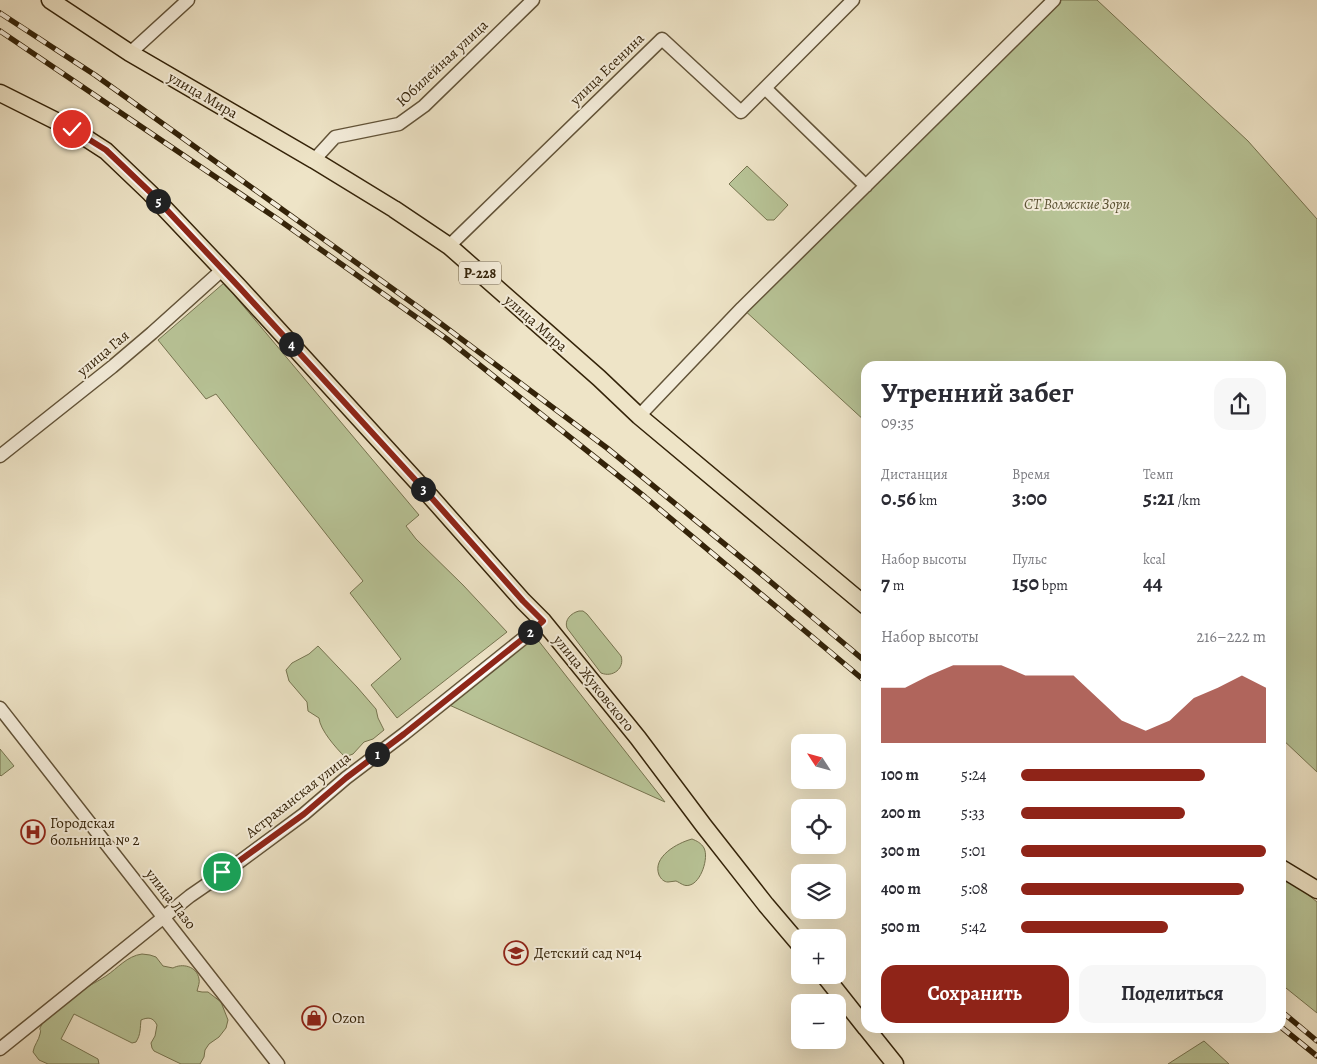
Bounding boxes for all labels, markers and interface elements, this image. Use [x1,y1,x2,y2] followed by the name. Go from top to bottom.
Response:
[392,15,492,111] street label: Юбилейная улица
[565,28,649,110] street label: улица Есенина
[164,66,242,123] street label: улица Мира
[51,108,93,150] pin
[58,115,86,143] icon: check
[146,188,170,214] pin: 5
[156,192,161,211] text: 5
[1024,194,1130,214] park label: СТ Волжские Зори
[459,262,501,284] road number: Р-228
[499,289,572,356] street label: улица Мира
[72,325,133,381] street label: улица Гая
[278,332,304,356] pin: 4
[288,335,295,354] text: 4
[881,374,1074,412] text: Утренний забег
[1214,378,1266,430] button: share
[881,412,914,434] text: 09:35
[881,465,948,484] text: Дистанция
[1012,465,1050,484] text: Время
[1143,465,1174,484] text: Темп
[410,476,436,502] pin: 3
[420,480,427,499] text: 3
[881,484,916,512] text: 0.56
[1012,484,1047,512] text: 3:00
[1143,484,1175,512] text: 5:21
[916,491,938,510] text: km
[1175,491,1201,510] text: /km
[881,550,967,569] text: Набор высоты
[1012,550,1047,569] text: Пульс
[1143,550,1165,569] text: kcal
[881,569,890,597] text: 7
[1012,569,1039,597] text: 150
[1143,569,1163,597] text: 44
[890,576,904,595] text: m
[1039,576,1068,595] text: bpm
[518,620,542,644] pin: 2
[527,623,534,642] text: 2
[881,626,979,648] text: Набор высоты
[1197,626,1266,648] text: 216–222 m
[548,630,639,736] street label: улица Жуковского
[791,734,846,789] north arrow
[791,734,846,1049] map controls
[364,742,390,766] pin: 1
[375,745,380,764] text: 1
[240,747,355,843] street label: Астраханская улица
[881,764,919,786] text: 100 m
[961,764,987,786] text: 5:24
[791,799,846,854] button: locate
[881,802,921,824] text: 200 m
[961,802,985,824] text: 5:33
[50,813,140,850] place label: Городская больница № 2
[20,819,46,845] hospital icon: Городская больница № 2
[881,840,920,862] text: 300 m
[961,840,986,862] text: 5:01
[201,851,243,893] pin
[208,858,236,886] icon: arrive
[140,864,201,933] street label: улица Лазо
[791,864,846,919] button: layers
[881,878,921,900] text: 400 m
[961,878,988,900] text: 5:08
[881,916,920,938] text: 500 m
[961,916,987,938] text: 5:42
[791,929,846,984] button: +
[503,940,529,966] school or university icon: Детский сад №14
[534,943,642,963] place label: Детский сад №14
[881,965,1069,1023] button: Сохранить
[1079,965,1266,1023] button: Поделиться
[791,994,846,1049] button: −
[301,1005,327,1031] shop icon: Ozon
[332,1008,365,1028] place label: Ozon

